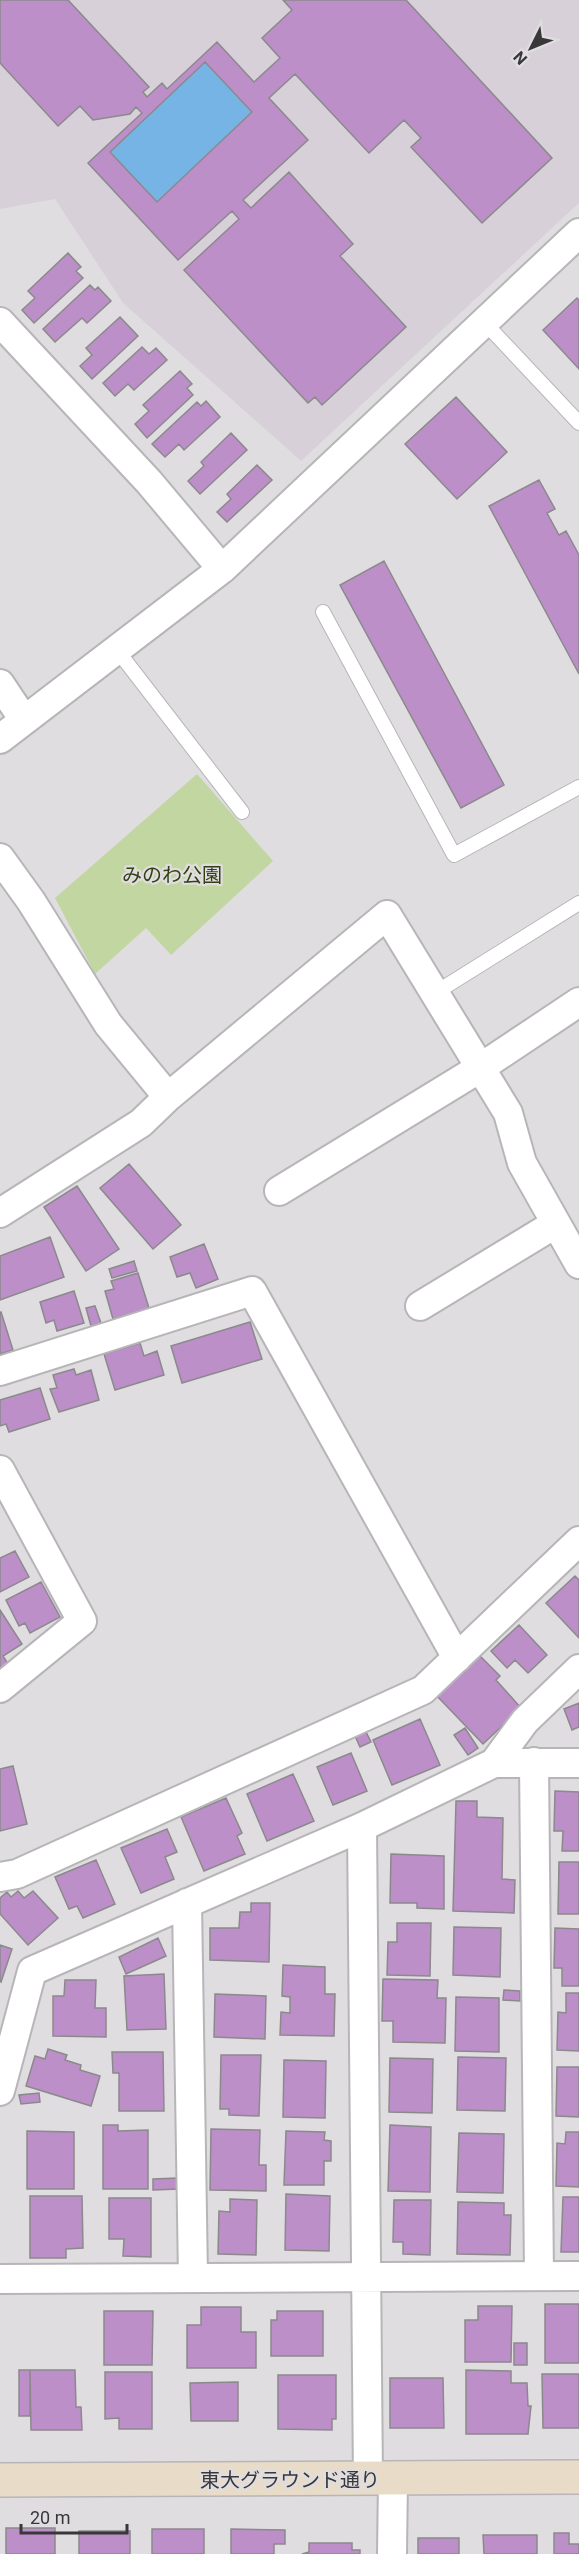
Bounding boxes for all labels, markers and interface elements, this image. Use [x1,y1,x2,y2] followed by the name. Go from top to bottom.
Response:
[501,18,561,78] north arrow
[510,47,531,68] text: N
[122,863,222,887] park label: みのわ公園
[200,2468,380,2492] street label: 東大グラウンド通り
[21,2497,128,2535] scale bar
[30,2507,70,2528] text: 20 m

